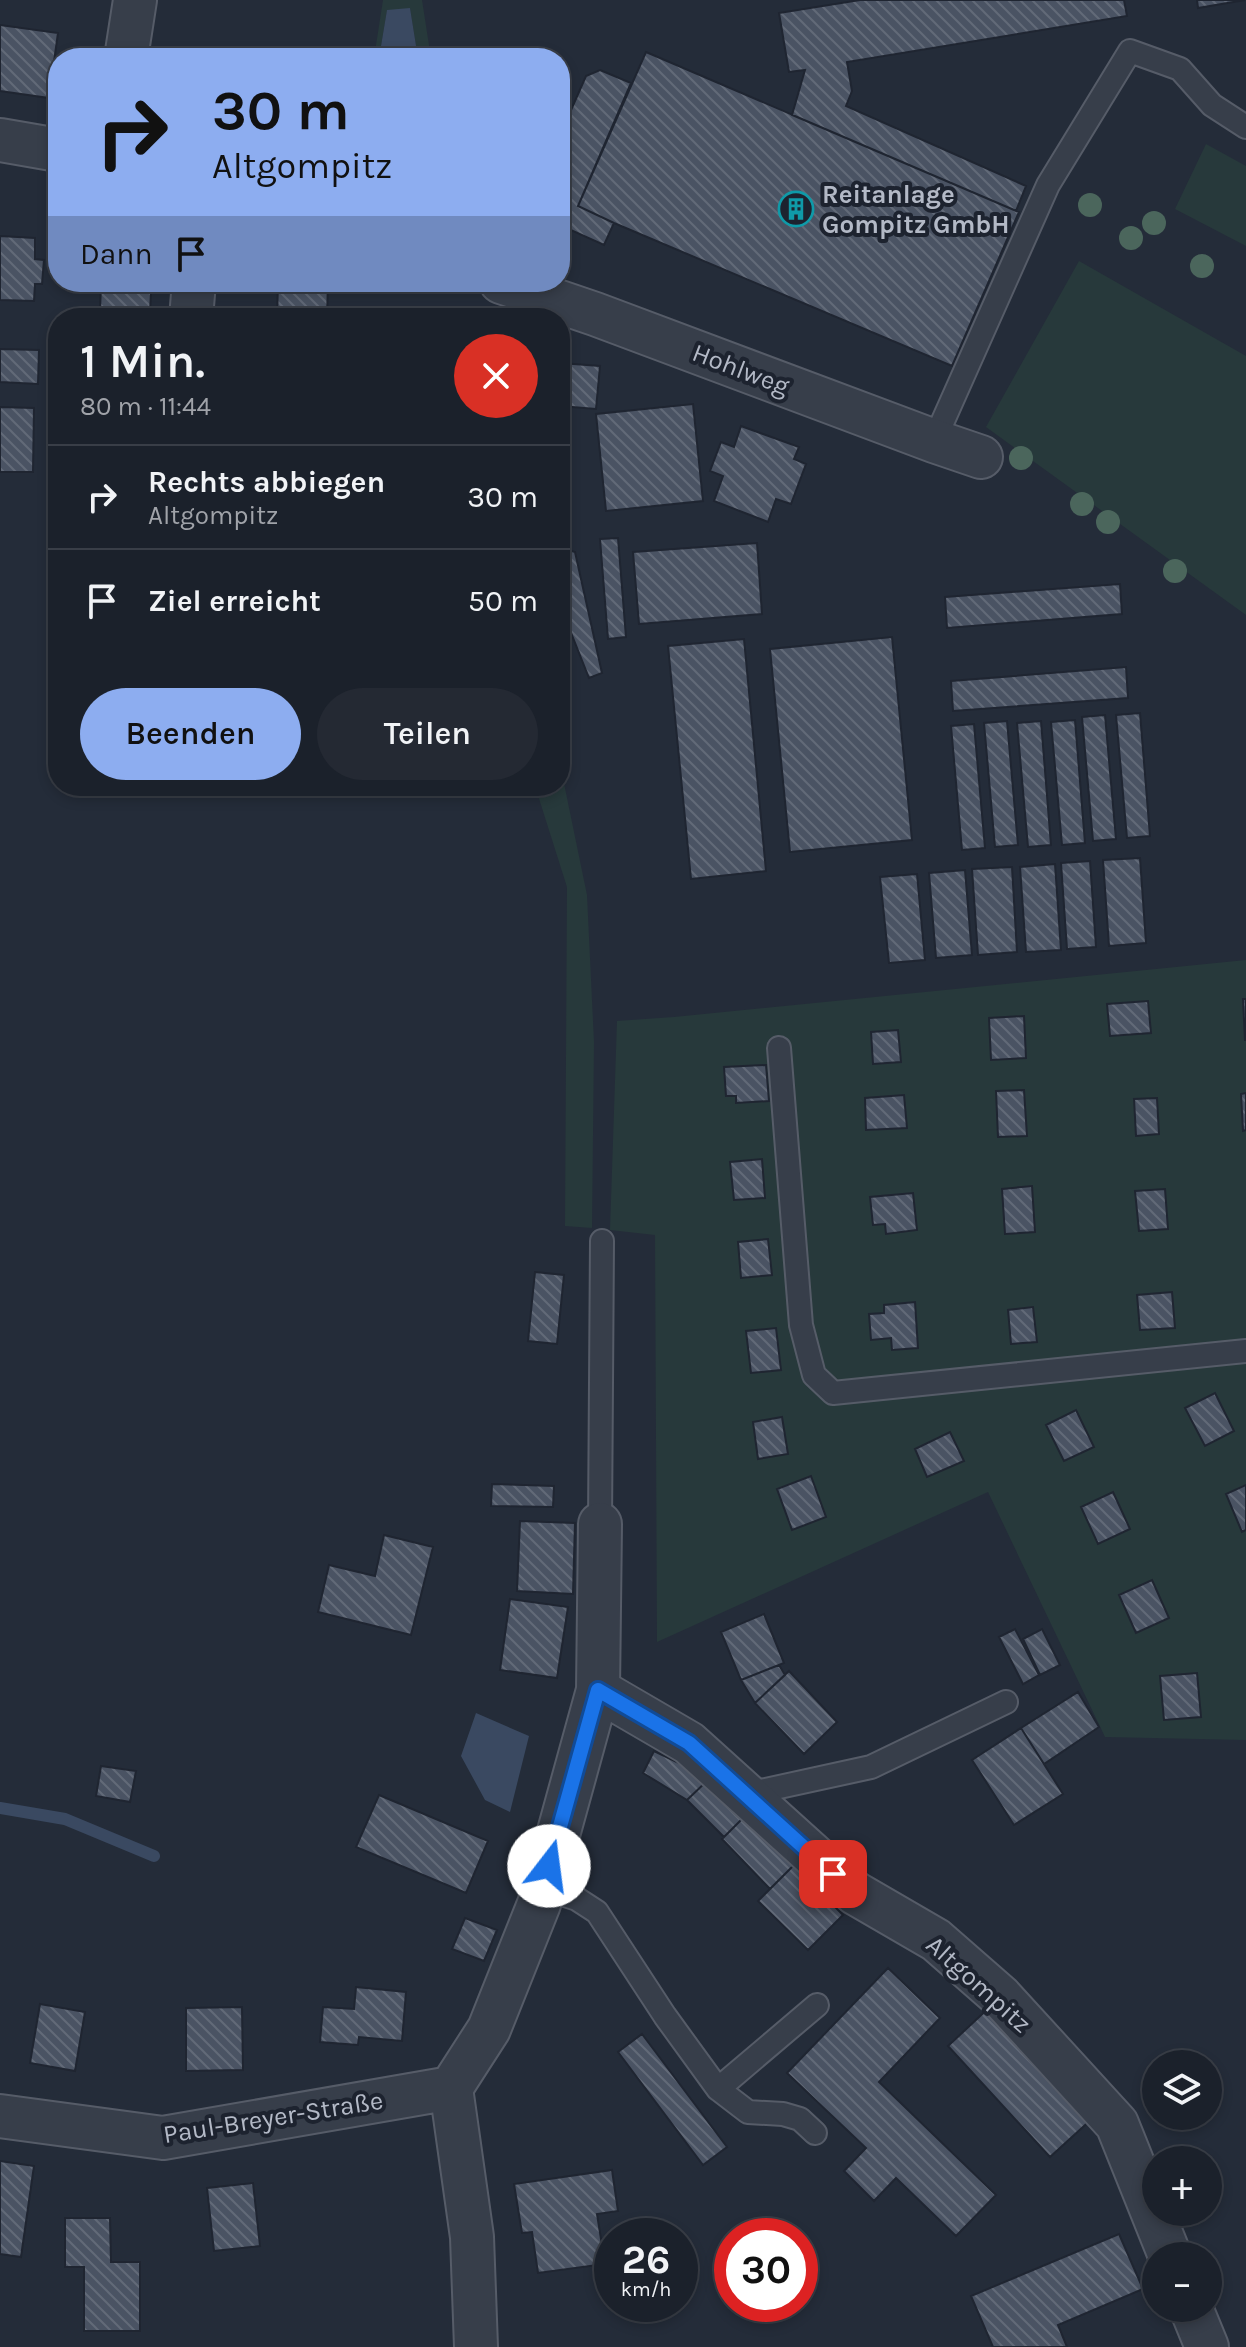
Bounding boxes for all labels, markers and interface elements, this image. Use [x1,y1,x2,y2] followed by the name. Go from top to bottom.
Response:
[212,78,350,143] text: 30 m
[80,80,184,184] icon: right
[212,145,392,187] text: Altgompitz
[822,179,1010,240] place label: Reitanlage Gompitz GmbH
[777,190,815,228] building icon: Reitanlage Gompitz GmbH
[169,232,213,276] icon: arrive
[80,236,153,272] text: Dann
[80,333,205,389] text: 1 Min.
[454,334,538,418] button: close
[688,337,794,402] street label: Hohlweg
[80,391,211,422] text: 80 m · 11:44
[148,464,385,500] text: Rechts abbiegen
[80,475,124,519] icon: right
[467,479,538,515] text: 30 m
[148,500,278,531] text: Altgompitz
[80,579,124,623] icon: arrive
[148,583,321,619] text: Ziel erreicht
[468,583,538,619] text: 50 m
[80,688,301,780] button: Beenden
[317,688,538,780] button: Teilen
[507,1824,591,1908] position arrow
[799,1840,867,1908] pin
[811,1852,855,1896] icon: arrive
[920,1929,1037,2039] street label: Altgompitz
[1142,2050,1222,2322] map controls
[1142,2050,1222,2130] button: layers
[161,2085,385,2150] street label: Paul-Breyer-Straße
[1142,2146,1222,2226] button: +
[714,2218,818,2322] speed limit sign: 30
[622,2236,670,2283] text: 26
[1142,2242,1222,2322] button: −
[621,2278,671,2301] text: km/h

